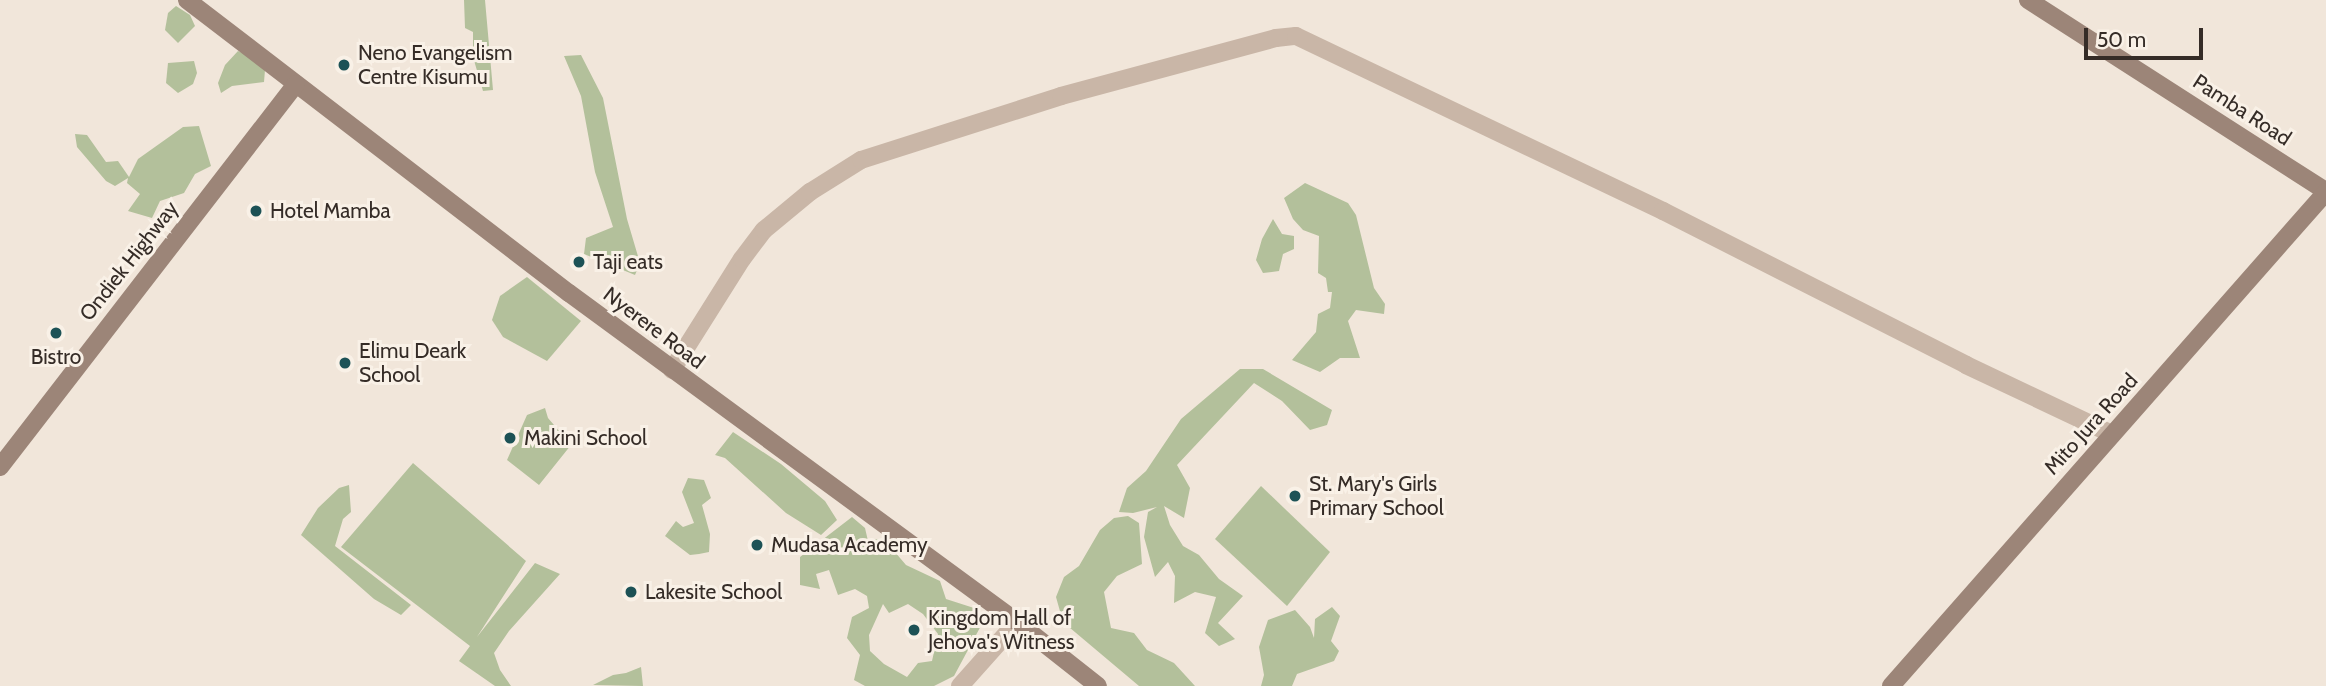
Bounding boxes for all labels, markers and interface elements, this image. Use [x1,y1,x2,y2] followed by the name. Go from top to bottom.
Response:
[2088,14,2207,58] scale bar
[2097,27,2146,52] text: 50 m
[358,40,512,90] place label: Neno Evangelism Centre Kisumu
[336,57,352,73] marker: Neno Evangelism Centre Kisumu
[2188,69,2296,151] street label: Pamba Road
[74,196,184,326] street label: Ondiek Highway
[270,198,391,224] place label: Hotel Mamba
[248,203,264,219] marker: Hotel Mamba
[593,249,663,275] place label: Taji eats
[571,254,587,270] marker: Taji eats
[598,282,710,374] street label: Nyerere Road
[48,325,64,341] marker: Bistro
[359,338,466,388] place label: Elimu Deark School
[31,344,81,370] place label: Bistro
[337,355,353,371] marker: Elimu Deark School
[2039,368,2143,480] street label: Mito Jura Road
[524,425,647,451] place label: Makini School
[502,430,518,446] marker: Makini School
[1309,471,1444,521] place label: St. Mary's Girls Primary School
[1287,488,1303,504] marker: St. Mary's Girls Primary School
[771,532,927,558] place label: Mudasa Academy
[749,537,765,553] marker: Mudasa Academy
[645,579,782,605] place label: Lakesite School
[623,584,639,600] marker: Lakesite School
[928,605,1074,655] place label: Kingdom Hall of Jehova's Witness
[906,622,922,638] marker: Kingdom Hall of Jehova's Witness

